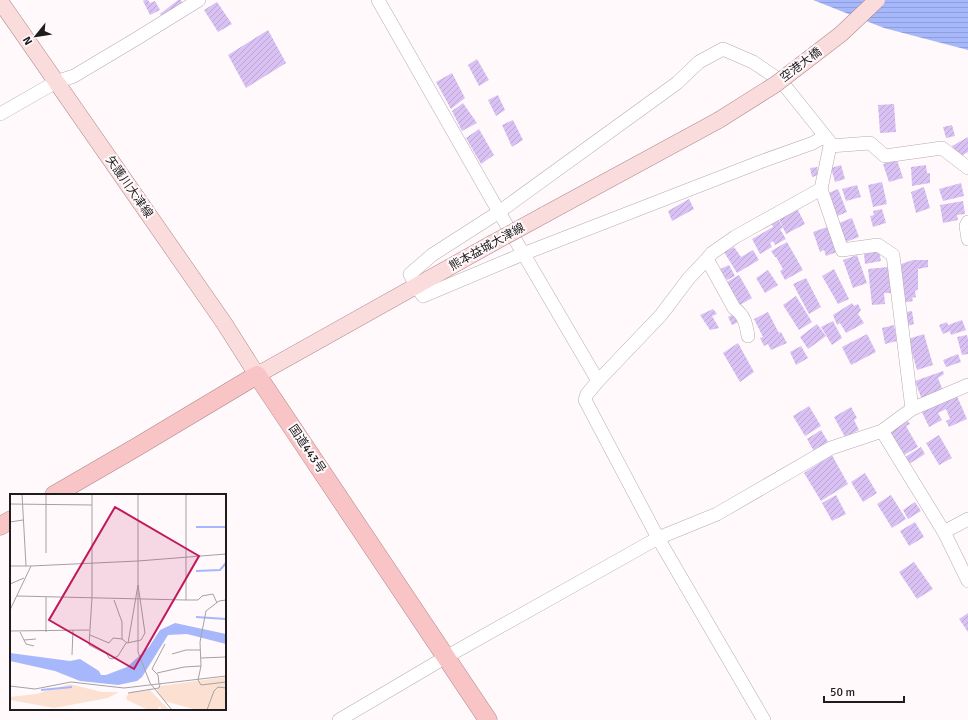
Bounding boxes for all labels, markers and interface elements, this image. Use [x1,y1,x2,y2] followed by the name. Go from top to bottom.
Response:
[16,16,56,56] north arrow
[20,34,35,47] text: N
[777,45,825,85] street label: 空港大橋
[102,153,156,221] street label: 矢護川大津線
[447,220,527,274] street label: 熊本益城大津線
[285,422,329,476] street label: 国道443号
[10,494,226,710] inset map
[824,678,904,704] scale bar
[830,685,855,700] text: 50 m

